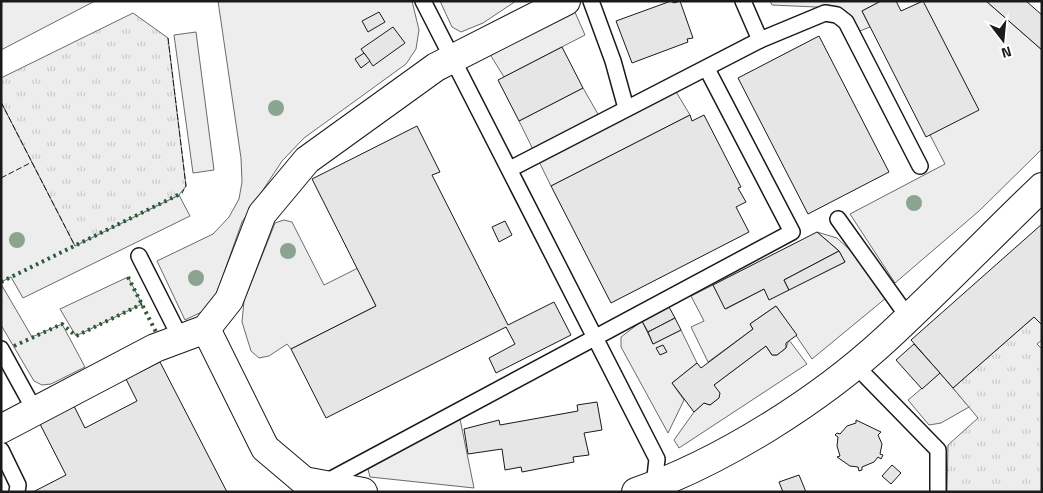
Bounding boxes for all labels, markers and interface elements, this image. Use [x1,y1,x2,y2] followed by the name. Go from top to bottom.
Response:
[978,15,1028,65] north arrow
[999,42,1014,64] text: N

